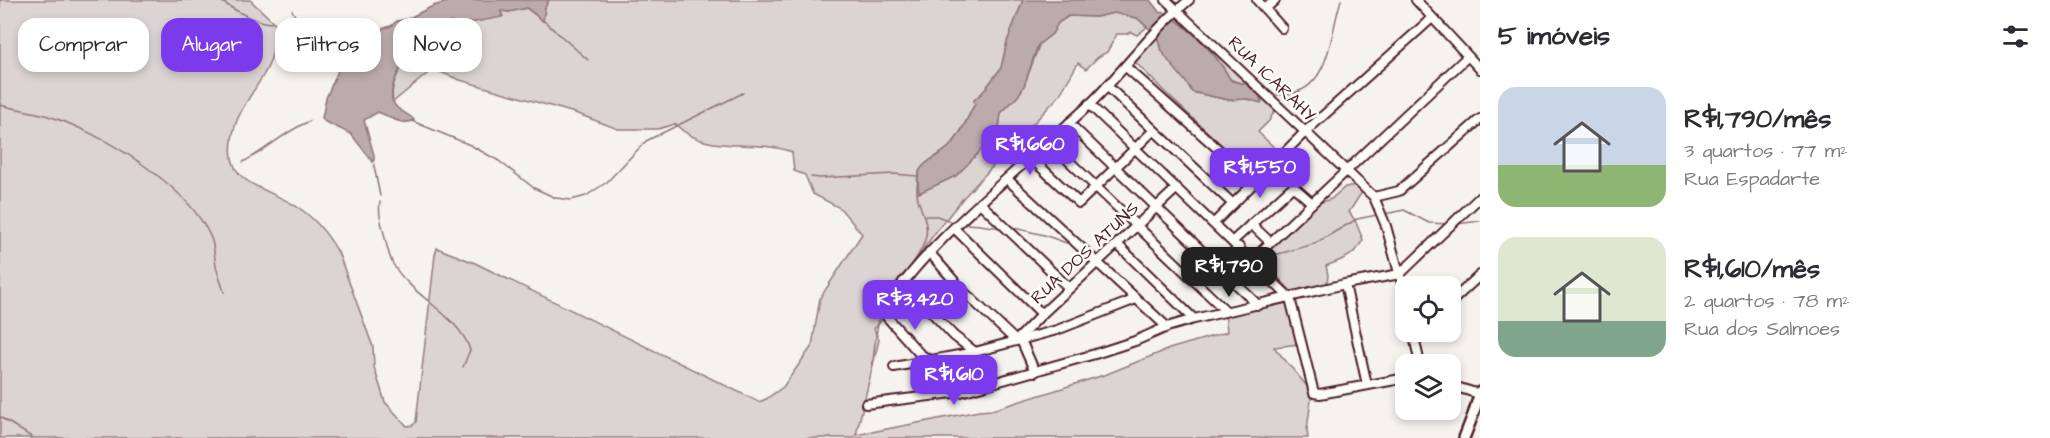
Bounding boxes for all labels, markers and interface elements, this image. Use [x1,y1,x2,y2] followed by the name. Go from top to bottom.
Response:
[18,18,149,72] chip: Comprar
[161,18,263,72] chip: Alugar
[275,18,381,72] chip: Filtros
[393,18,482,72] chip: Novo
[1498,18,1610,54] text: 5 imóveis
[1999,20,2032,53] icon: filters
[1222,31,1322,128] street label: RUA ICARAHY
[1684,101,1831,137] text: R$1,790/mês
[1546,111,1618,183] icon: home
[975,125,1085,176] pin: R$1,660
[995,130,1065,158] text: R$1,660
[1684,137,1848,165] text: 3 quartos · 77 m²
[1205,148,1315,199] pin: R$1,550
[1224,153,1296,181] text: R$1,550
[1684,165,1820,193] text: Rua Espadarte
[1025,196,1145,310] street label: RUA DOS ATUNS
[1174,247,1284,298] pin: R$1,790
[1684,251,1820,287] text: R$1,610/mês
[1195,252,1263,280] text: R$1,790
[1546,261,1618,333] icon: home
[1395,276,1461,420] map controls
[1395,276,1461,342] button: locate
[860,280,970,331] pin: R$3,420
[877,285,953,313] text: R$3,420
[1684,287,1850,315] text: 2 quartos · 78 m²
[1684,315,1840,343] text: Rua dos Salmoes
[1395,354,1461,420] button: layers
[899,355,1009,406] pin: R$1,610
[924,360,984,388] text: R$1,610

